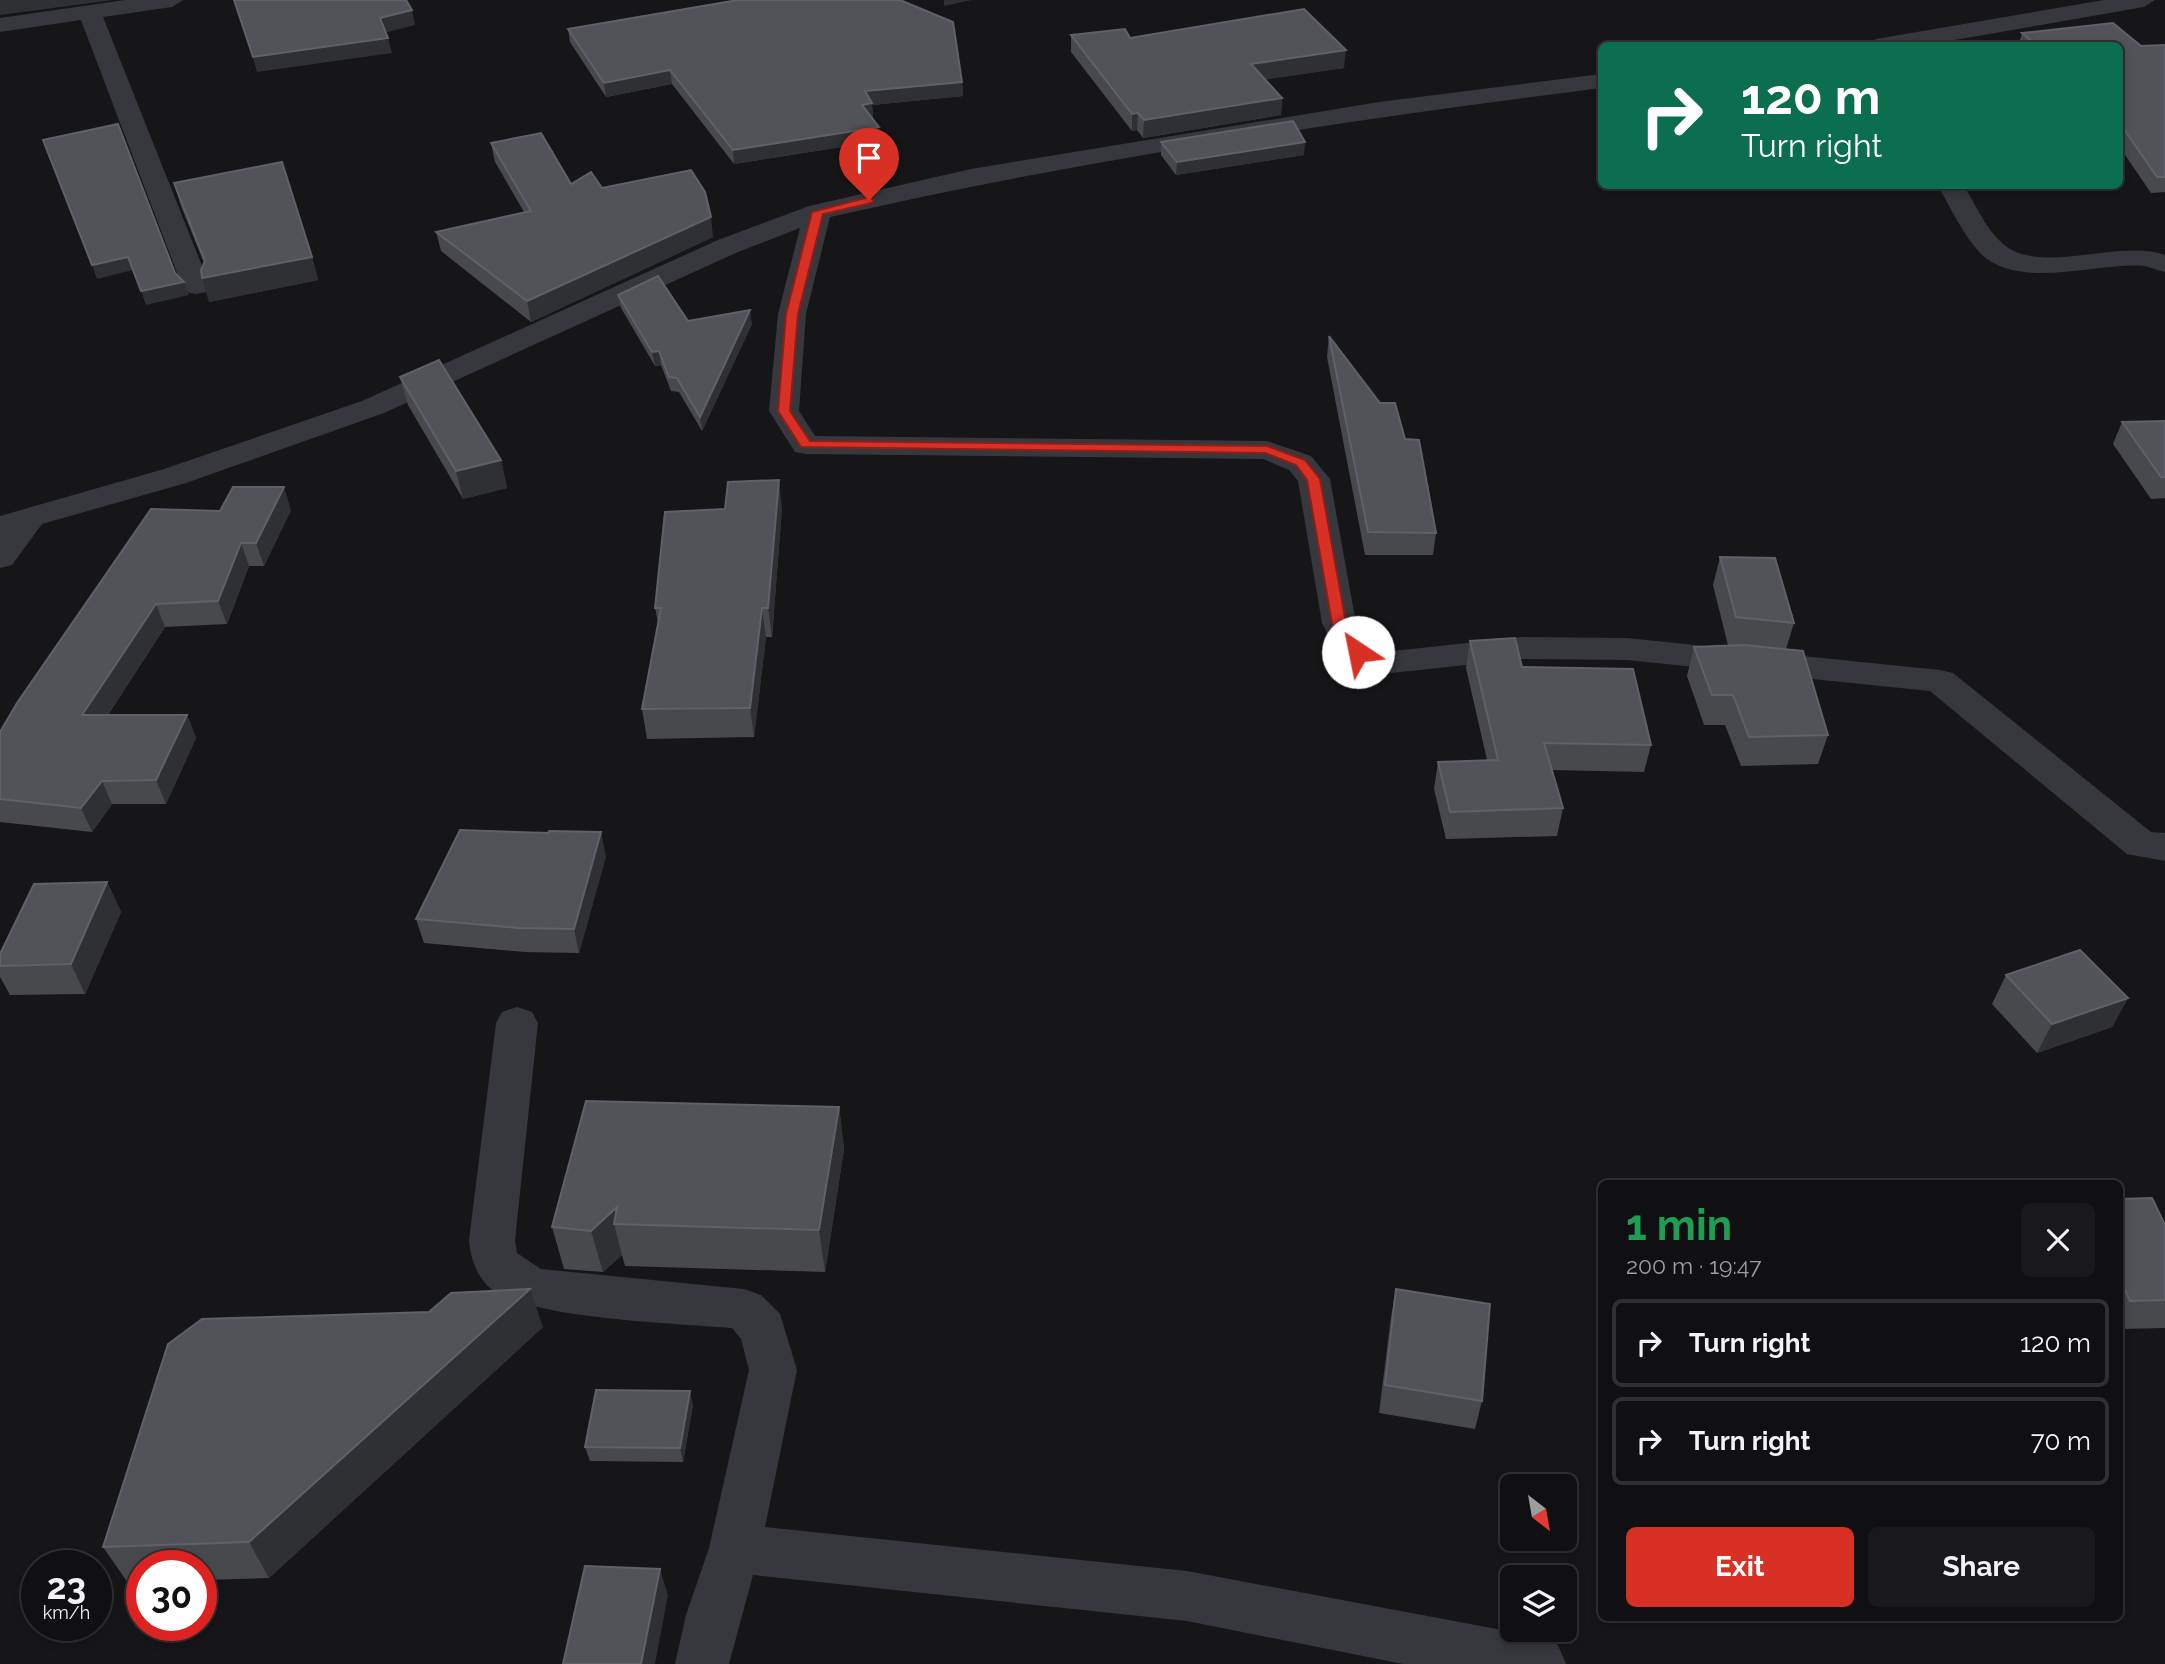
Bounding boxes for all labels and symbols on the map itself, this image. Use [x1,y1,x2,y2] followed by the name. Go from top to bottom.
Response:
[839,128,899,200] pin
[1321,615,1395,689] position arrow
[1500,1474,1577,1550] north arrow
[126,1550,217,1641] speed limit sign: 30

